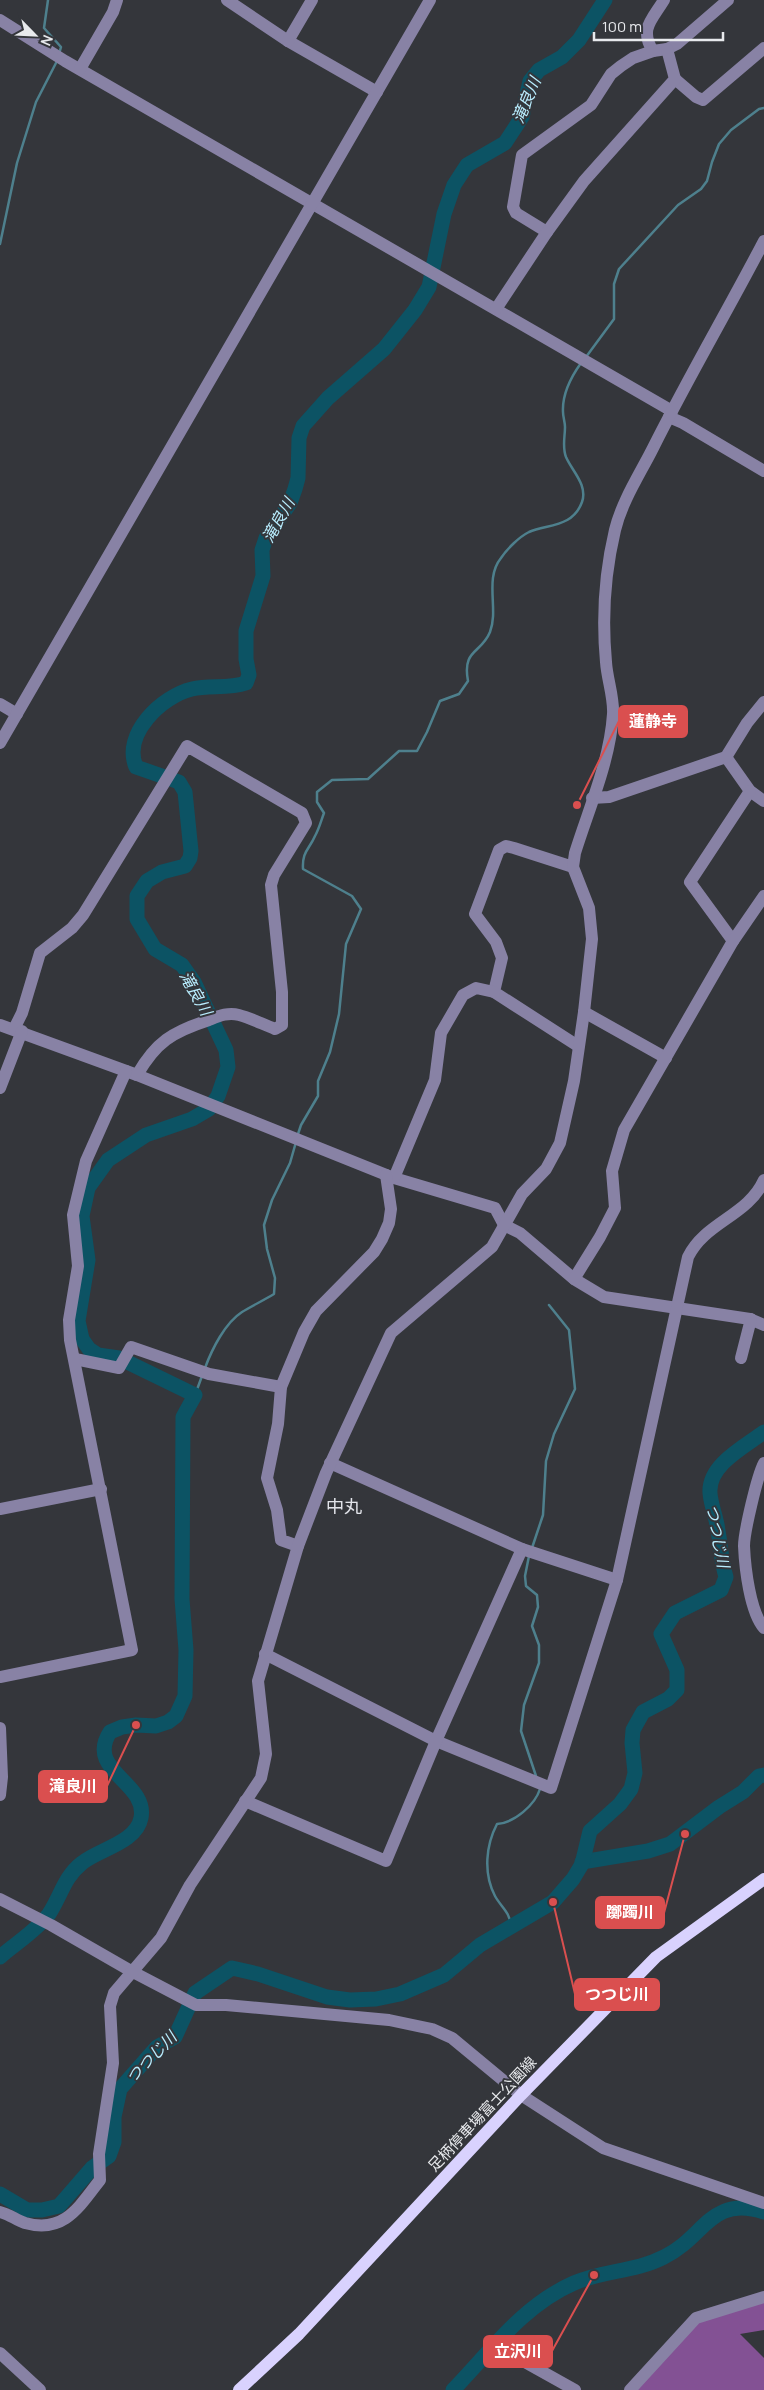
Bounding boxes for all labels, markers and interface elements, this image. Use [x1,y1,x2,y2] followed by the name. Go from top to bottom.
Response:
[10,10,60,60] north arrow
[594,10,723,42] scale bar
[602,16,642,37] text: 100 m
[37,32,58,49] text: N
[506,72,546,126] water label: 滝良川
[257,492,300,546] water label: 滝良川
[619,706,687,737] callout: 蓮静寺
[629,710,677,732] text: 蓮静寺
[175,967,218,1021] water label: 滝良川
[326,1494,362,1518] district label: 中丸
[701,1502,735,1571] water label: つつじ川
[39,1771,107,1802] callout: 滝良川
[49,1775,97,1797] text: 滝良川
[596,1897,664,1928] callout: 躑躅川
[606,1901,654,1923] text: 躑躅川
[575,1979,659,2010] callout: つつじ川
[585,1983,649,2005] text: つつじ川
[121,2025,183,2088] water label: つつじ川
[423,2052,541,2176] street label: 足柄停車場富士公園線
[484,2336,552,2367] callout: 立沢川
[494,2340,542,2362] text: 立沢川

